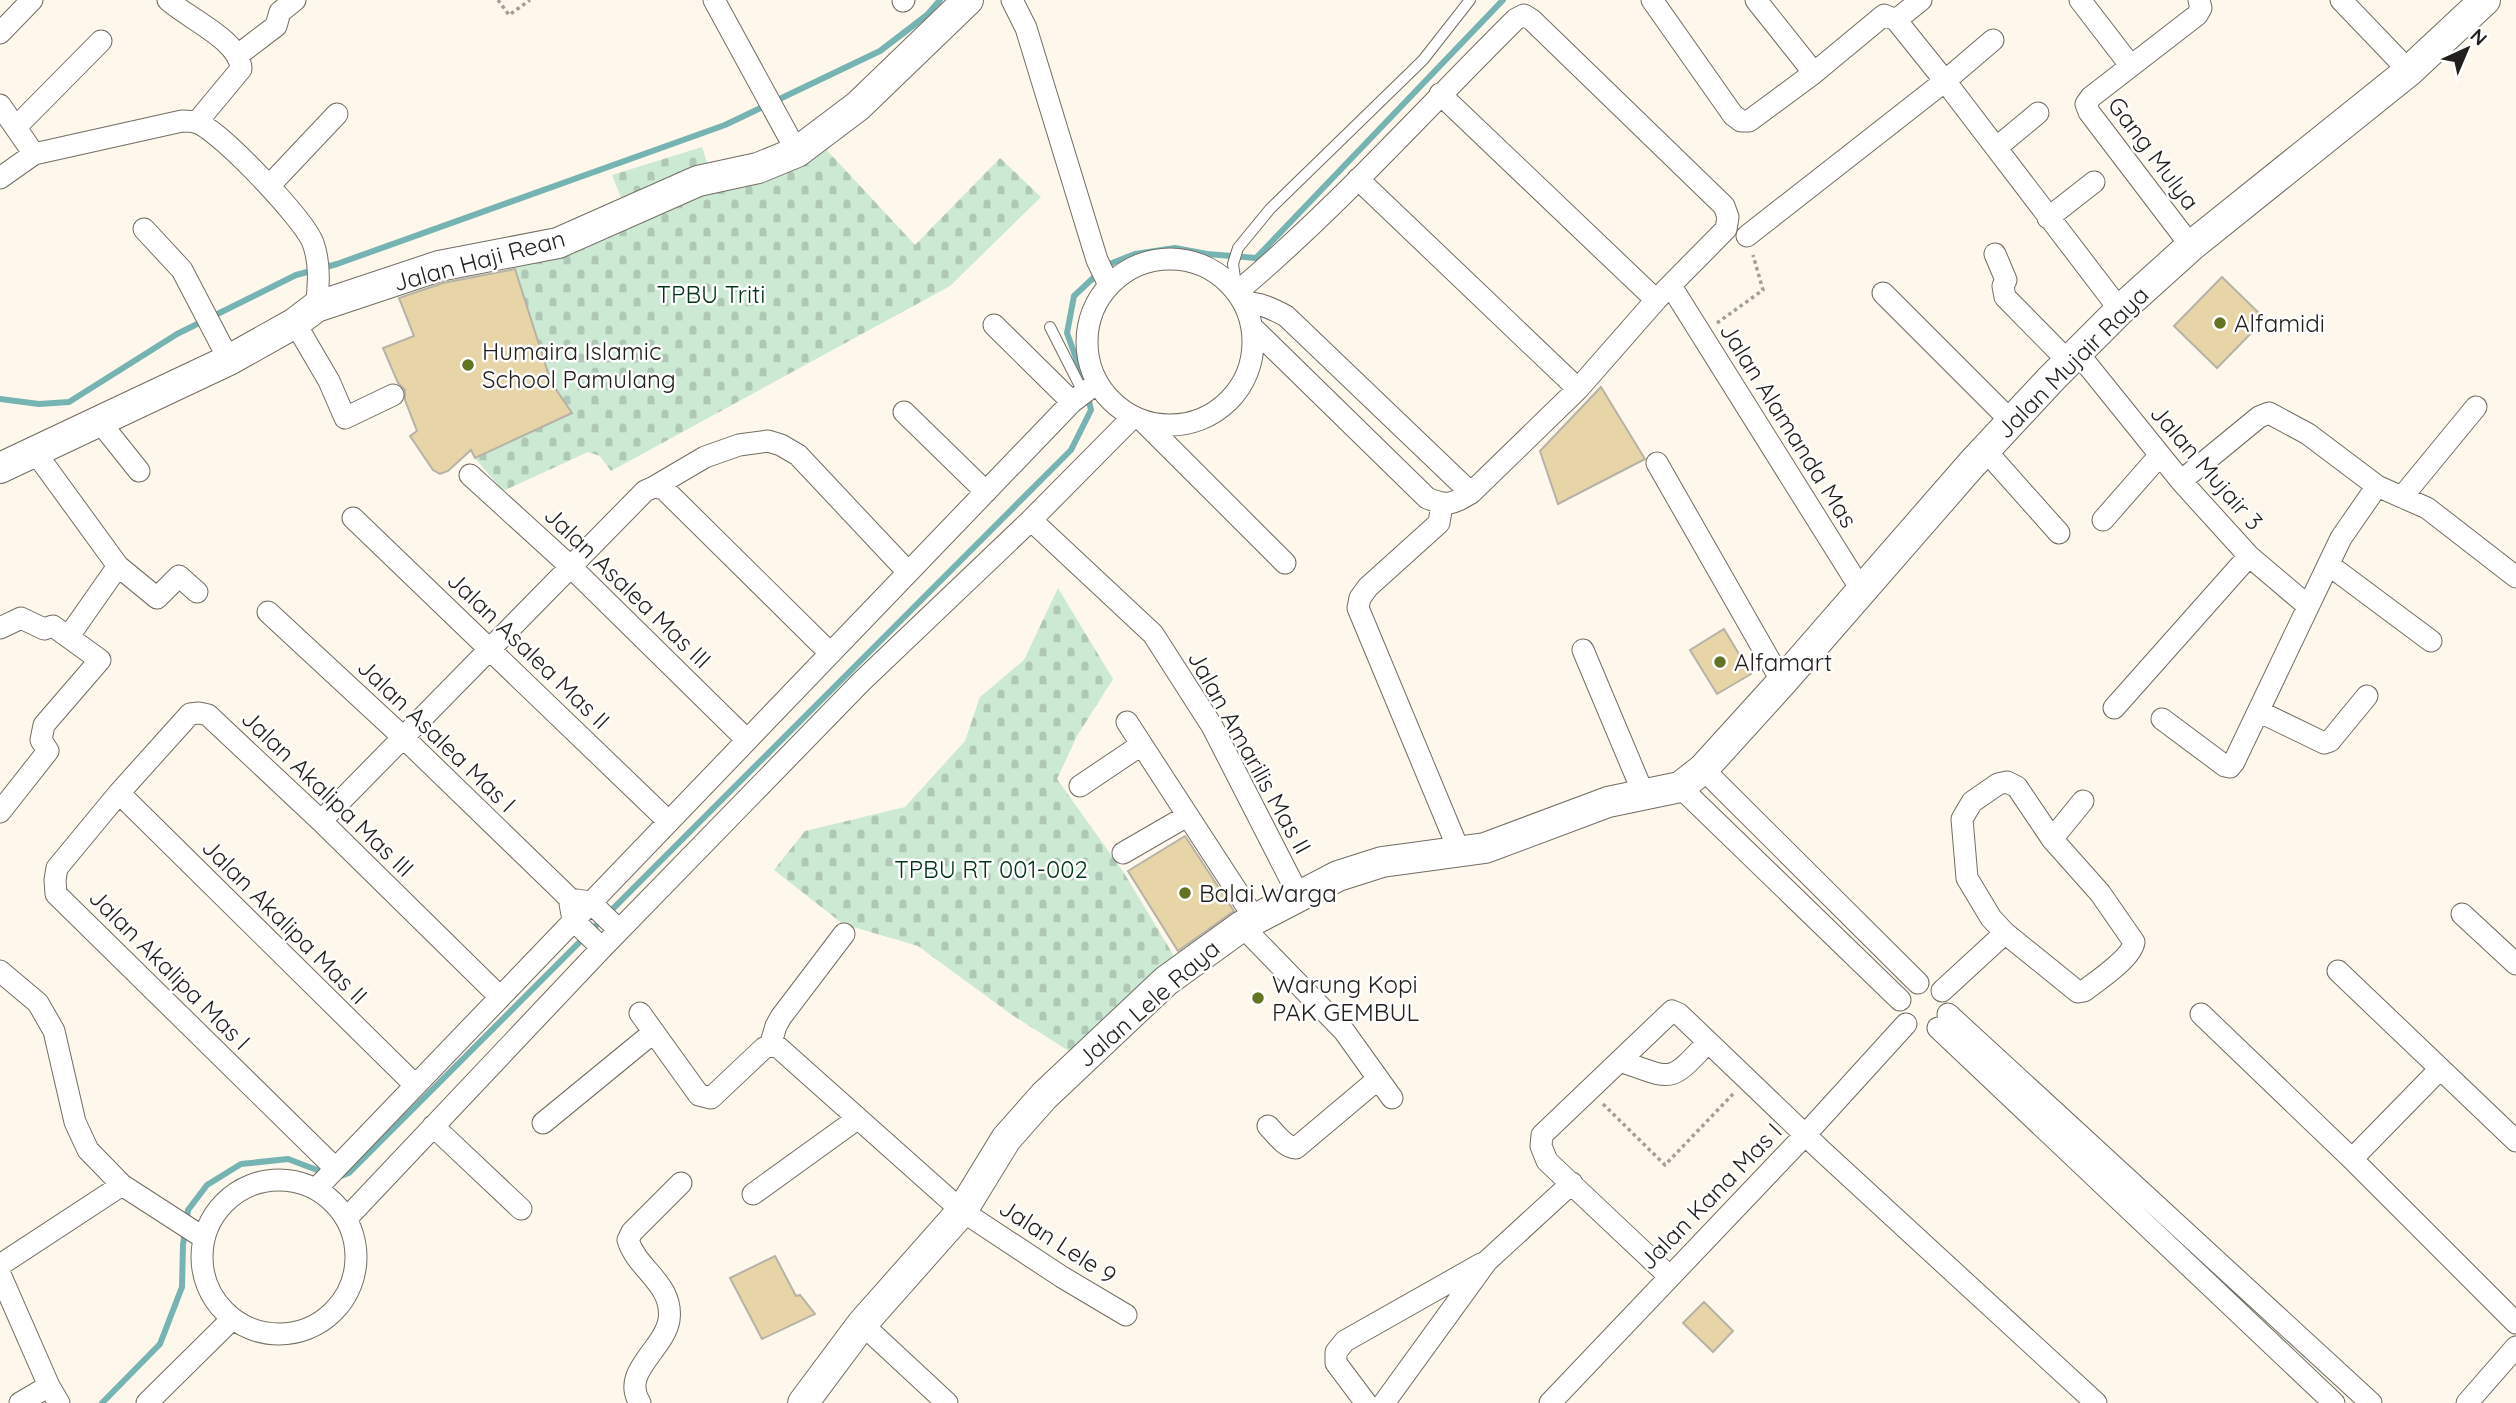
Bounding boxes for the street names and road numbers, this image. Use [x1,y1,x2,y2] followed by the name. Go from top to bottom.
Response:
[2102,91,2206,215] street label: Gang Mulya
[390,223,568,297] street label: Jalan Haji Rean
[1990,280,2154,444] street label: Jalan Mujair Raya
[1714,317,1864,533] street label: Jalan Alamanda Mas
[2144,398,2270,536] street label: Jalan Mujair 3
[538,500,718,674] street label: Jalan Asalea Mas III
[441,565,617,735] street label: Jalan Asalea Mas II
[1182,645,1318,859] street label: Jalan Amarilis Mas II
[352,652,522,818] street label: Jalan Asalea Mas I
[236,703,420,883] street label: Jalan Akalipa Mas III
[196,832,374,1010] street label: Jalan Akalipa Mas II
[83,882,257,1056] street label: Jalan Akalipa Mas I
[1070,933,1226,1073] street label: Jalan Lele Raya
[1632,1116,1788,1276] street label: Jalan Kana Mas I
[994,1192,1122,1290] street label: Jalan Lele 9

